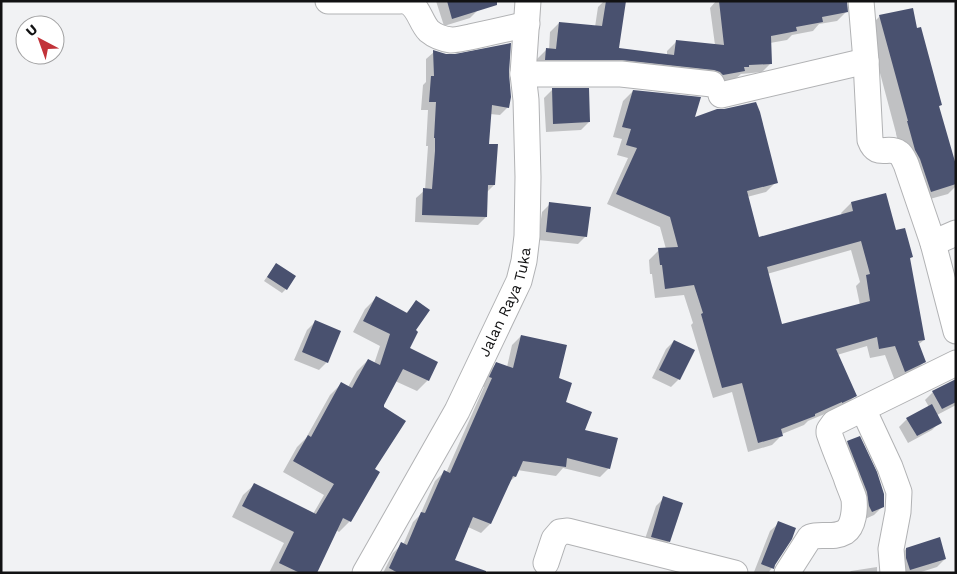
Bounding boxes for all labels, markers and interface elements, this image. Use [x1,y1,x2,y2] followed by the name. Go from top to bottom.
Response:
[15,15,65,65] north arrow
[22,21,41,39] text: U
[475,246,535,360] street label: Jalan Raya Tuka

